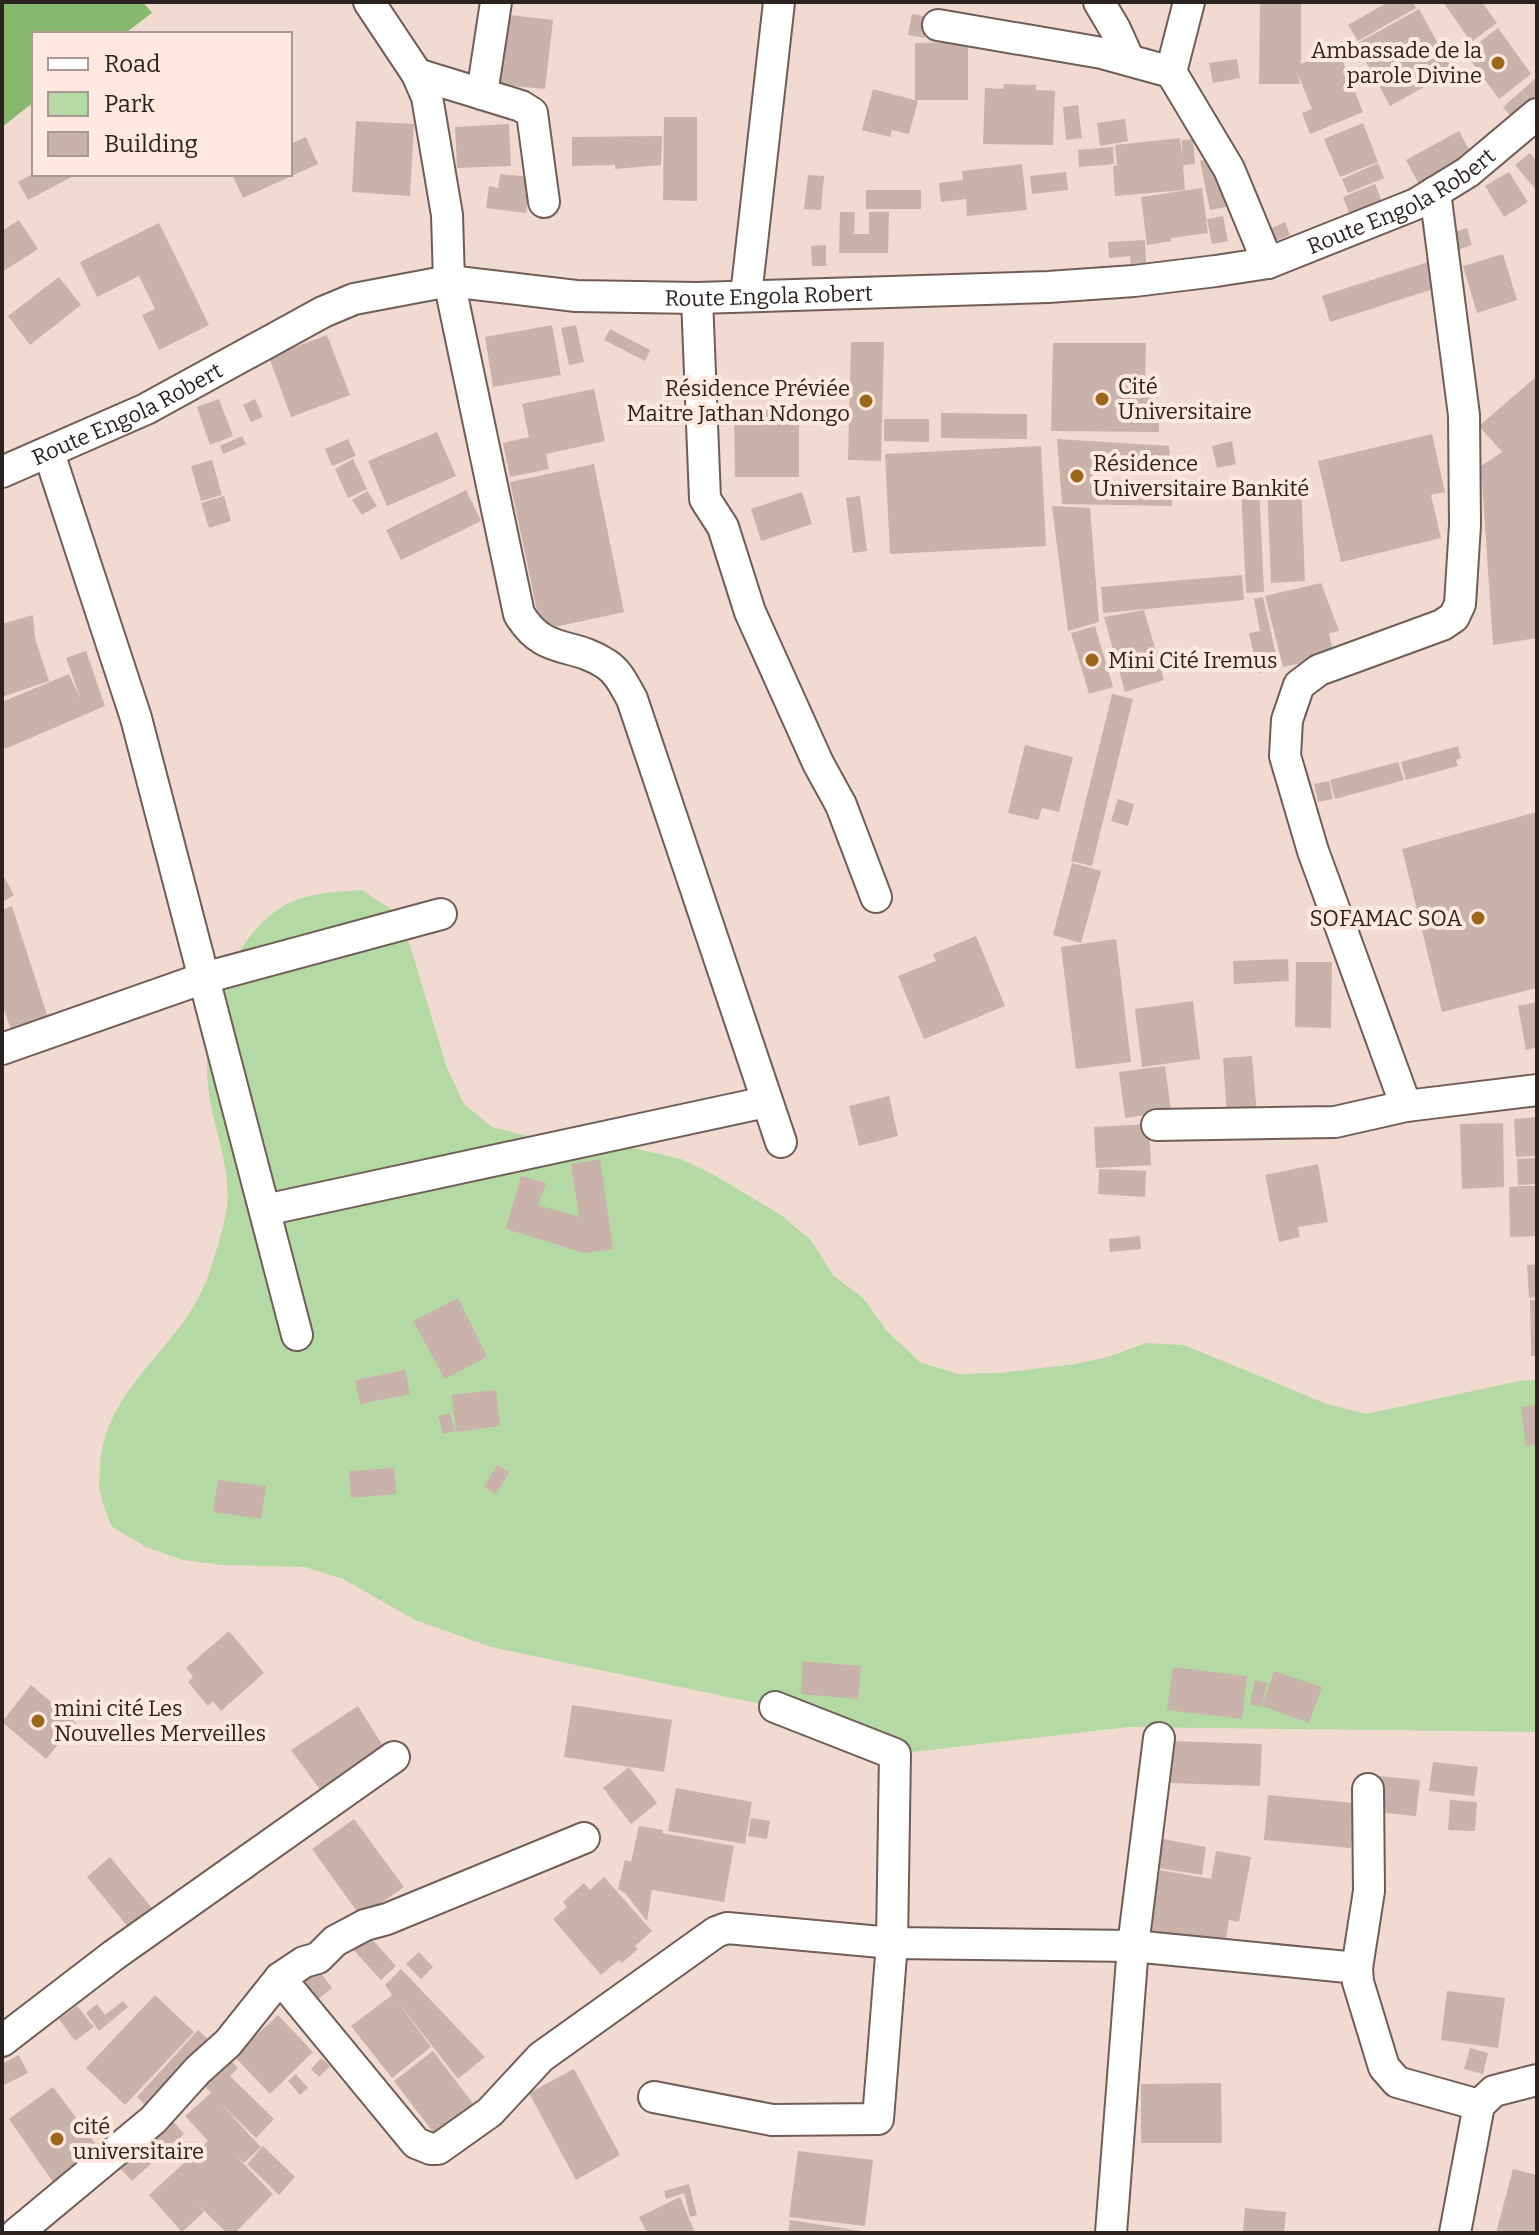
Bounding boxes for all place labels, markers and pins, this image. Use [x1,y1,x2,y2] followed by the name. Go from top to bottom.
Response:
[1311,37,1482,89] place label: Ambassade de la parole Divine
[1489,54,1507,72] marker: Ambassade de la parole Divine
[1118,373,1252,425] place label: Cité Universitaire
[627,375,850,427] place label: Résidence Préviée Maitre Jathan Ndongo
[1093,390,1111,408] marker: Cité Universitaire
[857,392,875,410] marker: Résidence Préviée Maitre Jathan Ndongo
[1093,450,1309,502] place label: Résidence Universitaire Bankité
[1068,467,1086,485] marker: Résidence Universitaire Bankité
[1108,647,1277,674] place label: Mini Cité Iremus
[1083,651,1101,669] marker: Mini Cité Iremus
[1309,905,1462,932] place label: SOFAMAC SOA
[1469,909,1487,927] marker: SOFAMAC SOA
[54,1695,266,1747] place label: mini cité Les Nouvelles Merveilles
[29,1712,47,1730] marker: mini cité Les Nouvelles Merveilles
[73,2113,204,2165] place label: cité universitaire
[48,2130,66,2148] marker: cité universitaire

